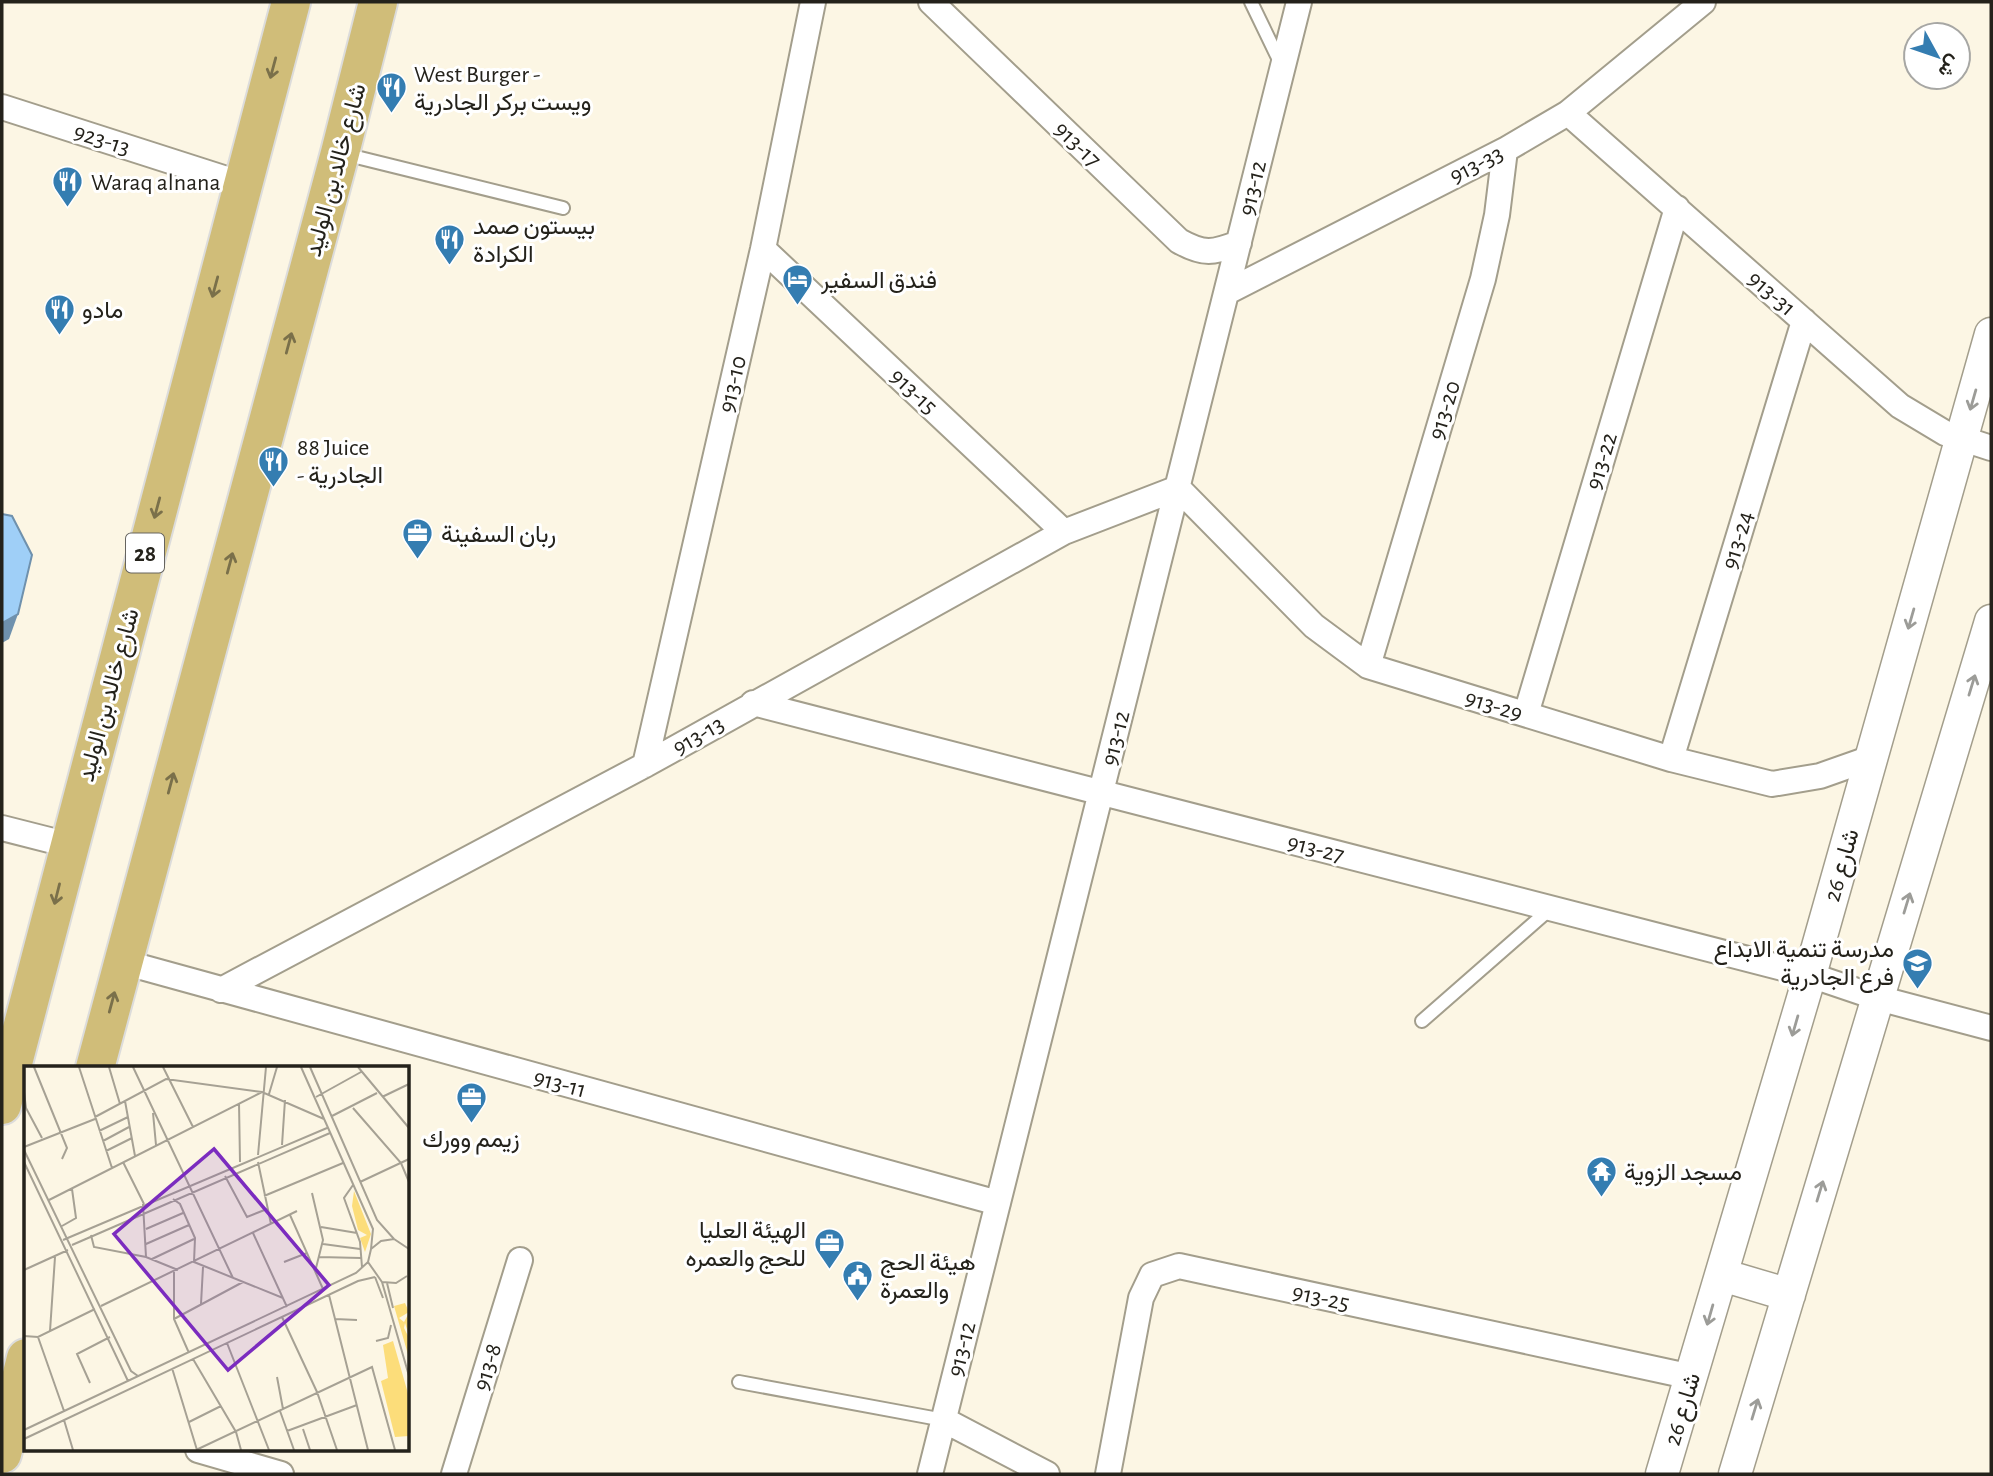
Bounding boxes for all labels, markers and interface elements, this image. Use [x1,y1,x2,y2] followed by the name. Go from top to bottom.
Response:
[1902,21,1972,91] north arrow
[1933,50,1963,81] text: ش
[266,56,279,78] one-way arrow
[414,63,591,117] place label: West Burger - ويست بركر الجادرية
[374,71,408,115] restaurant icon: West Burger - ويست بركر الجادرية
[301,81,374,260] street label: شارع خالد بن الوليد
[1049,117,1105,172] street label: 913-17
[71,120,133,160] street label: 923-13
[1446,141,1507,188] street label: 913-33
[1235,158,1271,218] street label: 913-12
[51,165,85,209] restaurant icon: Waraq alnana
[91,171,220,195] place label: Waraq alnana
[473,215,595,269] place label: بيستون صمد الكرادة
[433,223,467,267] restaurant icon: بيستون صمد الكرادة
[781,263,815,307] hotel icon: فندق السفير
[1743,267,1800,321] street label: 913-31
[820,269,937,295] place label: فندق السفير
[208,276,221,298] one-way arrow
[42,293,76,337] restaurant icon: مادو
[82,299,123,325] place label: مادو
[283,332,296,355] one-way arrow
[715,353,751,415] street label: 913-10
[885,364,942,419] street label: 913-15
[1425,378,1465,443] street label: 913-20
[1965,389,1978,411] one-way arrow
[1582,430,1622,493] street label: 913-22
[297,436,383,490] place label: 88 Juice - الجادرية
[257,444,291,488] restaurant icon: 88 Juice - الجادرية
[150,496,163,518] one-way arrow
[1718,508,1758,572] street label: 913-24
[401,517,435,561] office icon: ربان السفينة
[441,523,556,549] place label: ربان السفينة
[126,534,164,572] road number: 28
[224,552,237,575] one-way arrow
[74,606,147,785] street label: شارع خالد بن الوليد
[1903,608,1916,630] one-way arrow
[1966,674,1979,696] one-way arrow
[1462,686,1525,726] street label: 913-29
[1098,708,1134,768] street label: 913-12
[669,712,728,760] street label: 913-13
[165,772,178,794] one-way arrow
[1820,826,1867,905] street label: شارع 26
[1285,830,1347,868] street label: 913-27
[49,882,62,904] one-way arrow
[1901,892,1914,914] one-way arrow
[1713,938,1894,993] place label: مدرسة تنمية الابداع فرع الجادرية
[1900,946,1934,990] school or university icon: مدرسة تنمية الابداع فرع الجادرية
[106,991,119,1014] one-way arrow
[1788,1015,1801,1037] one-way arrow
[531,1065,589,1102] street label: 913-11
[24,1066,410,1452] inset map
[454,1080,488,1124] office icon: زيمم وورك
[422,1128,520,1155] place label: زيمم وورك
[1584,1155,1618,1199] temple icon: مسجد الزوية
[1624,1161,1742,1187] place label: مسجد الزوية
[1815,1180,1828,1202] one-way arrow
[685,1219,806,1275] place label: الهيئة العليا للحج والعمره
[812,1227,846,1271] office icon: الهيئة العليا للحج والعمره
[880,1251,976,1305] place label: هيئة الحج والعمرة
[840,1259,874,1303] public building icon: هيئة الحج والعمرة
[1290,1280,1352,1316] street label: 913-25
[1702,1304,1715,1326] one-way arrow
[944,1319,980,1379] street label: 913-12
[469,1341,506,1394] street label: 913-8
[1661,1370,1708,1449] street label: شارع 26
[1749,1398,1762,1420] one-way arrow

